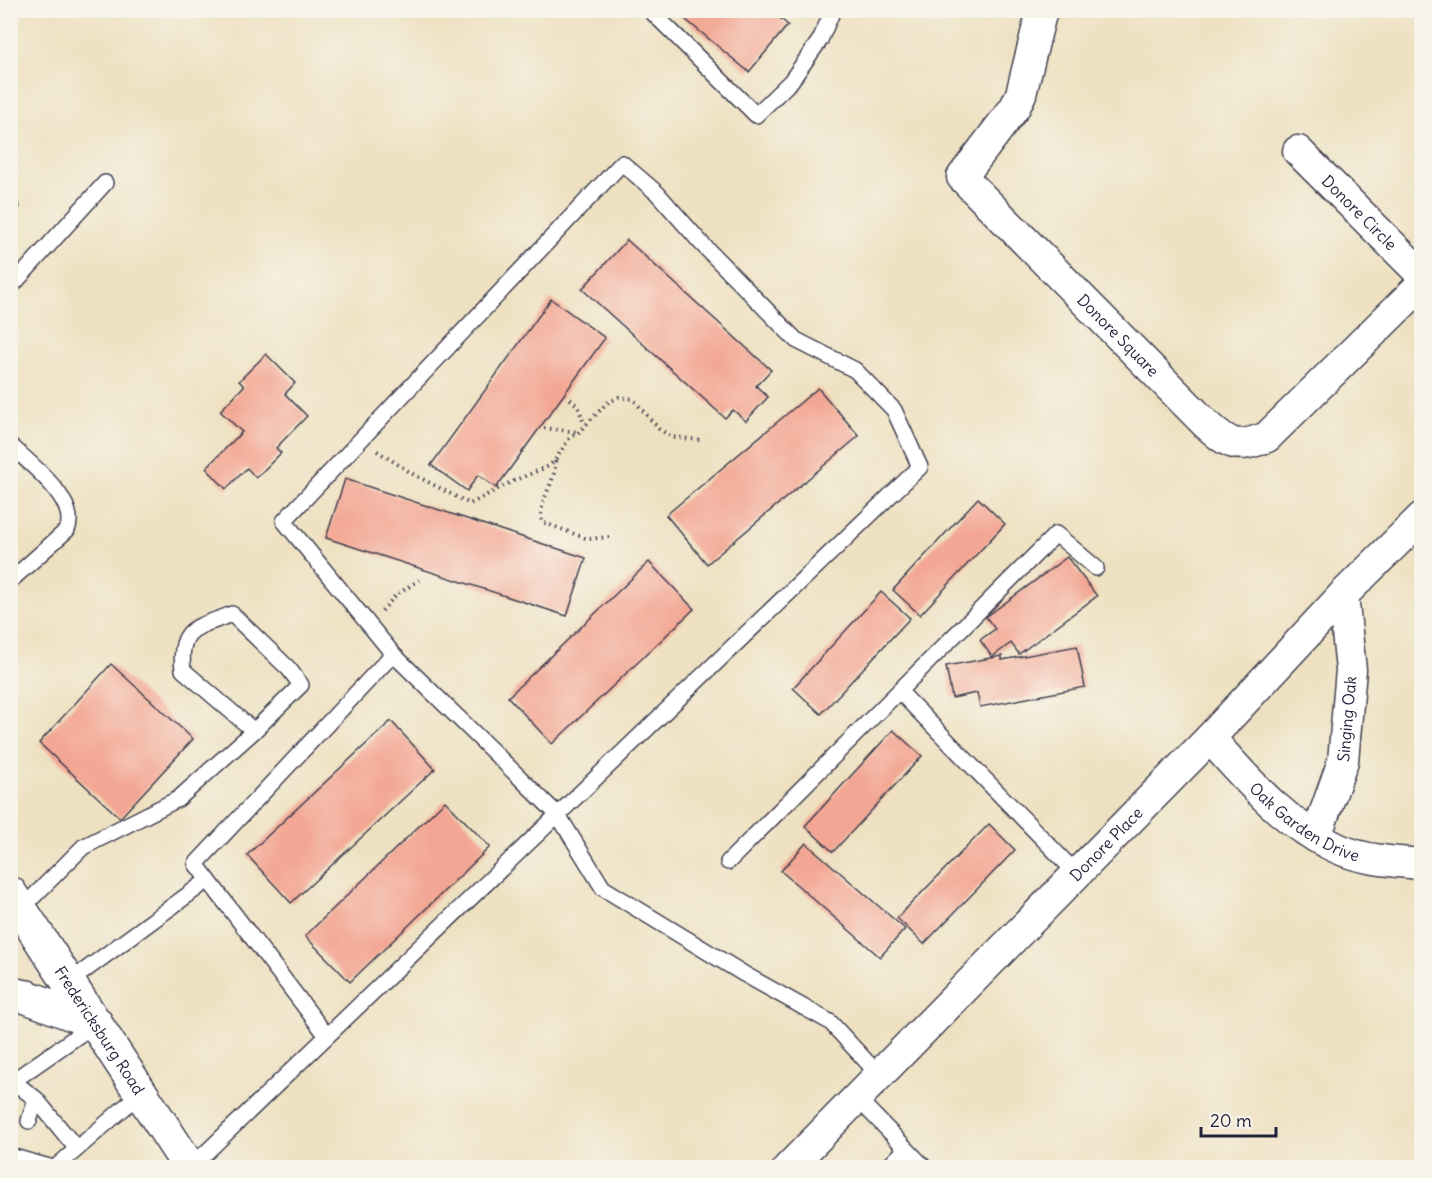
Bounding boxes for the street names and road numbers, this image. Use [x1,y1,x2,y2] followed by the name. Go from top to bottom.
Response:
[1318,171,1401,254] street label: Donore Circle
[1073,290,1163,381] street label: Donore Square
[1333,675,1360,763] street label: Singing Oak
[1245,778,1362,865] street label: Oak Garden Drive
[1065,803,1147,885] street label: Donore Place
[50,962,149,1098] street label: Fredericksburg Road

